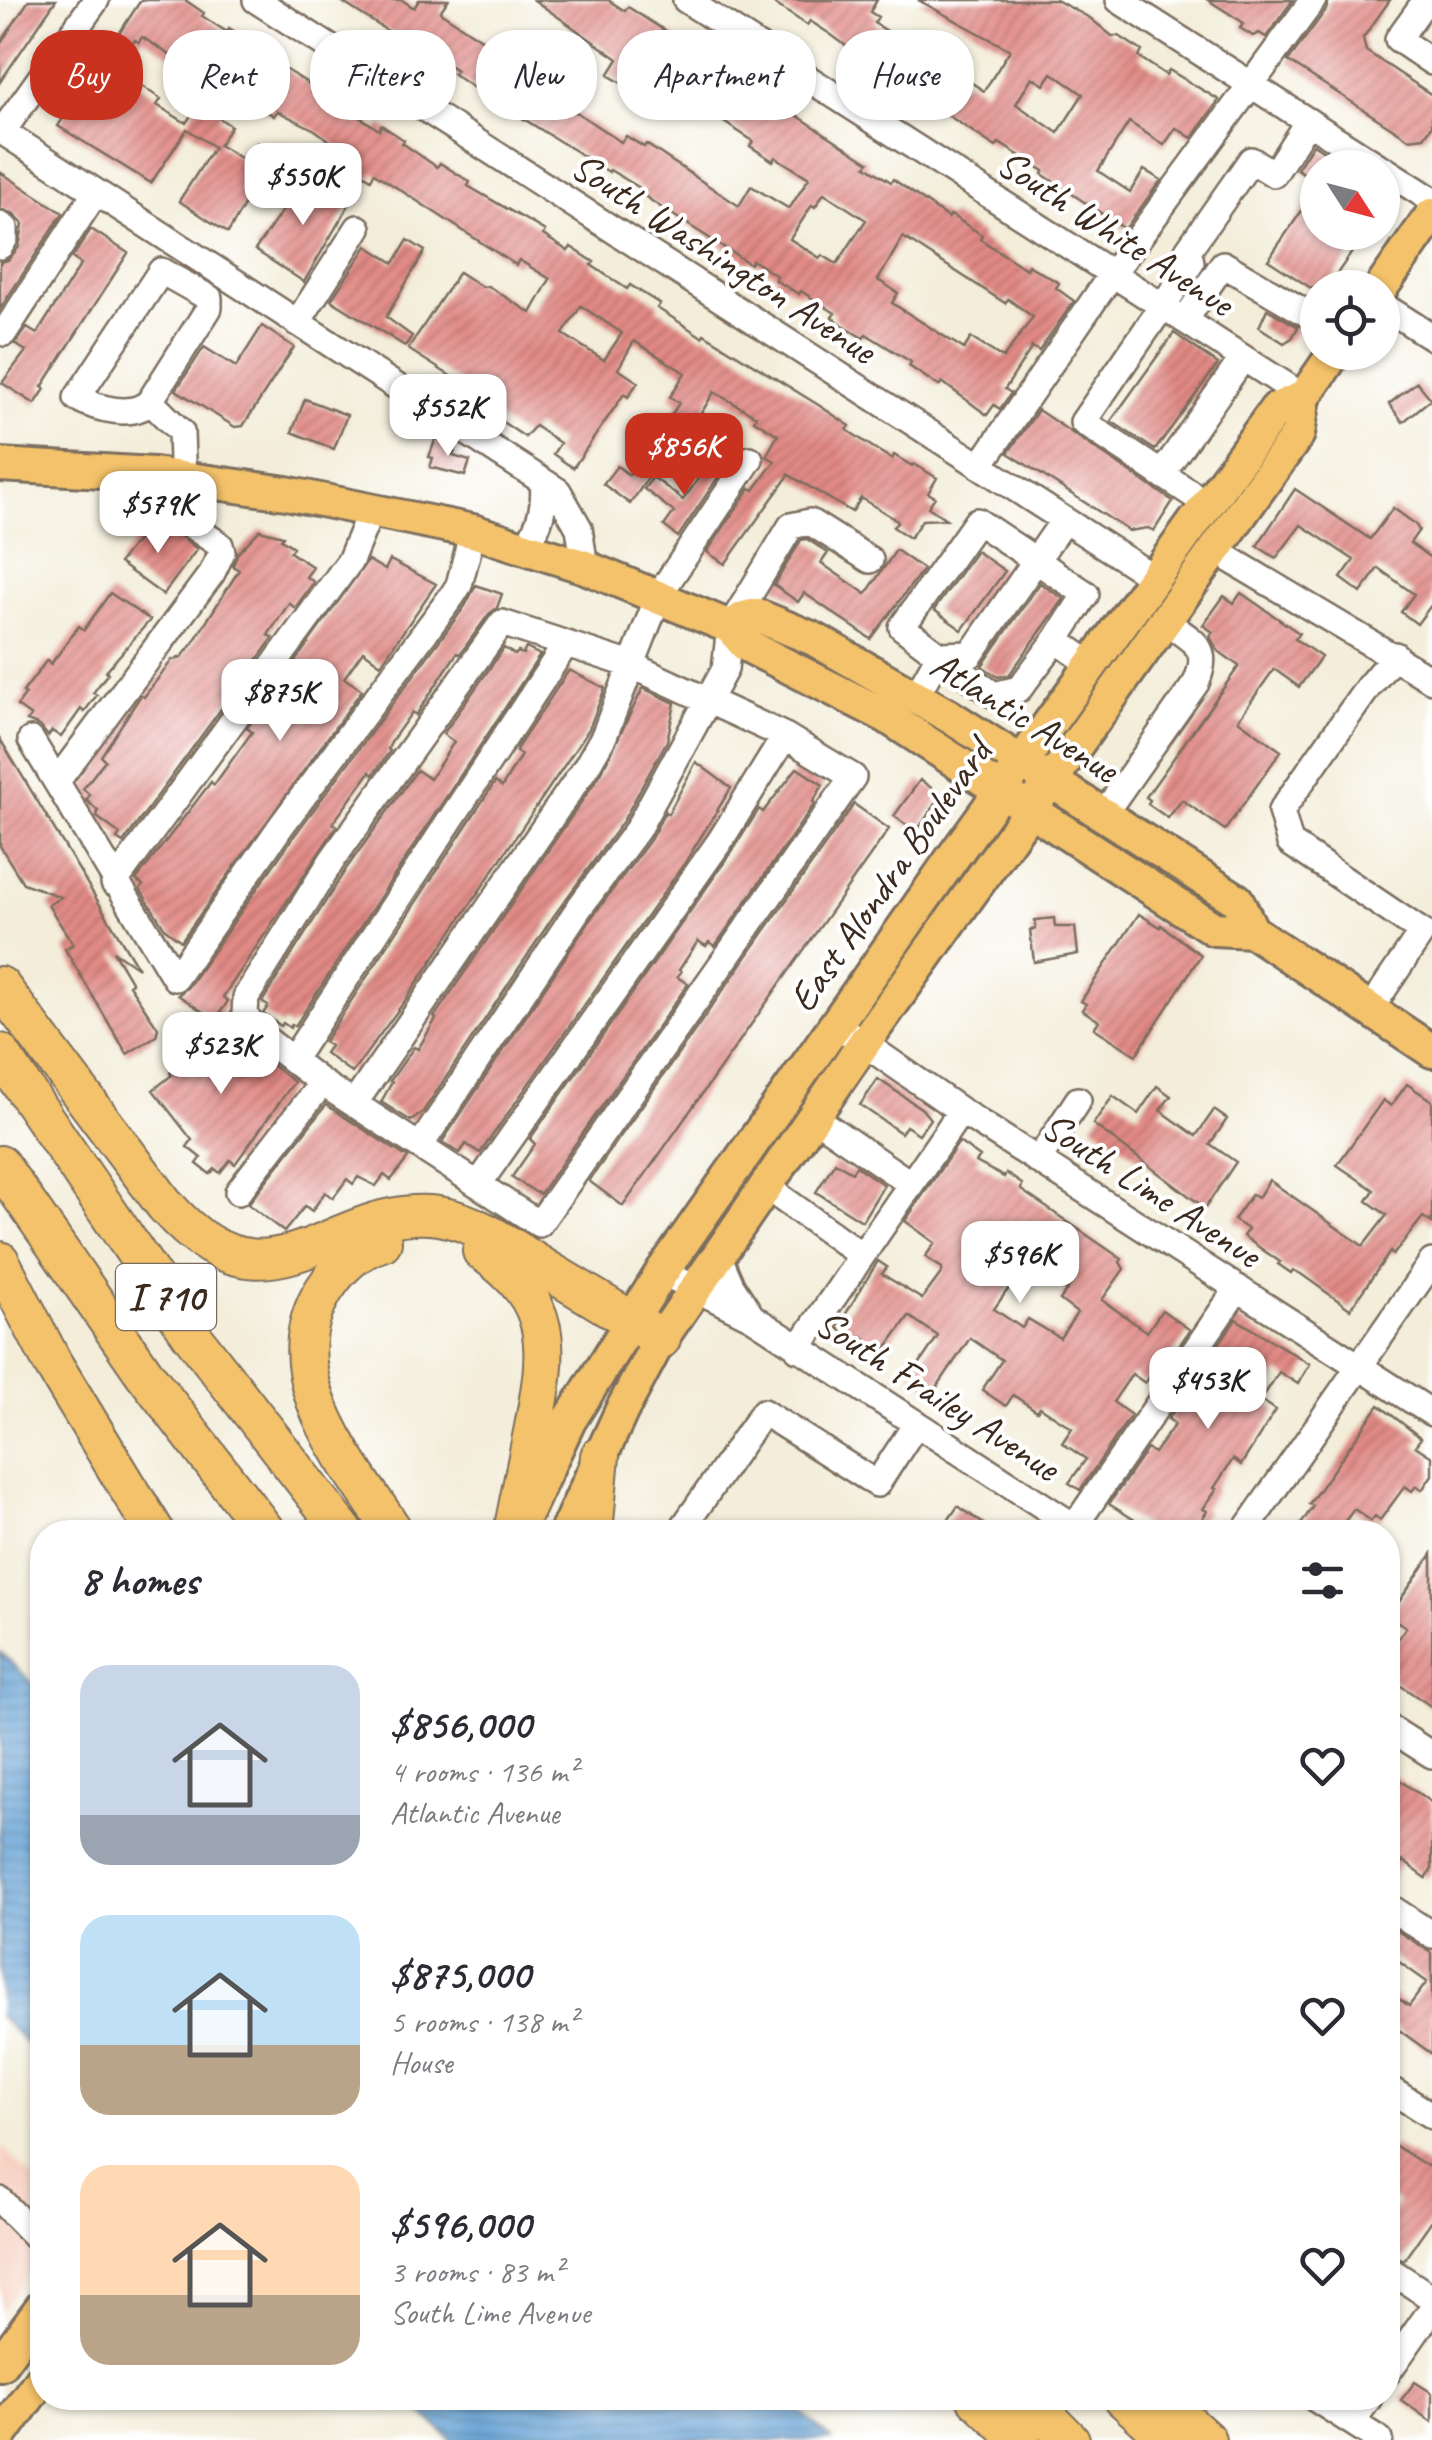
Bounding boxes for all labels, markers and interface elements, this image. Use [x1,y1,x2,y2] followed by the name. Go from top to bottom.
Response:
[30,30,143,120] chip: Buy
[163,30,290,120] chip: Rent
[310,30,456,120] chip: Filters
[476,30,597,120] chip: New
[617,30,816,120] chip: Apartment
[836,30,974,120] chip: House
[988,138,1245,329] street label: South White Avenue
[562,141,888,377] street label: South Washington Avenue
[233,143,373,228] pin: $550K
[1300,150,1400,250] north arrow
[1300,150,1400,370] map controls
[267,155,339,196] text: $550K
[1300,270,1400,370] button: locate
[378,374,518,459] pin: $552K
[412,386,484,427] text: $552K
[614,413,754,498] pin: $856K
[647,425,721,466] text: $856K
[88,471,228,556] pin: $579K
[122,483,194,524] text: $579K
[921,640,1130,796] street label: Atlantic Avenue
[210,659,350,744] pin: $875K
[243,671,317,712] text: $875K
[777,725,1006,1021] street label: East Alondra Boulevard
[151,1012,291,1097] pin: $523K
[184,1024,258,1065] text: $523K
[1033,1101,1273,1281] street label: South Lime Avenue
[950,1221,1090,1306] pin: $596K
[983,1233,1057,1274] text: $596K
[116,1264,216,1330] road number: I 710
[806,1298,1071,1494] street label: South Frailey Avenue
[1138,1347,1278,1432] pin: $453K
[1171,1359,1245,1400] text: $453K
[1295,1553,1350,1608] icon: filters
[80,1554,199,1607] text: 8 homes
[390,1698,531,1751] text: $856,000
[160,1705,280,1825] icon: home
[1295,1738,1350,1793] icon: heart
[390,1751,577,1792] text: 4 rooms · 136 m²
[390,1792,559,1833] text: Atlantic Avenue
[390,1948,530,2001] text: $875,000
[160,1955,280,2075] icon: home
[1295,1988,1350,2043] icon: heart
[390,2001,577,2042] text: 5 rooms · 138 m²
[390,2042,452,2083] text: House
[390,2198,530,2251] text: $596,000
[160,2205,280,2325] icon: home
[1295,2238,1350,2293] icon: heart
[390,2251,563,2292] text: 3 rooms · 83 m²
[390,2292,590,2333] text: South Lime Avenue

